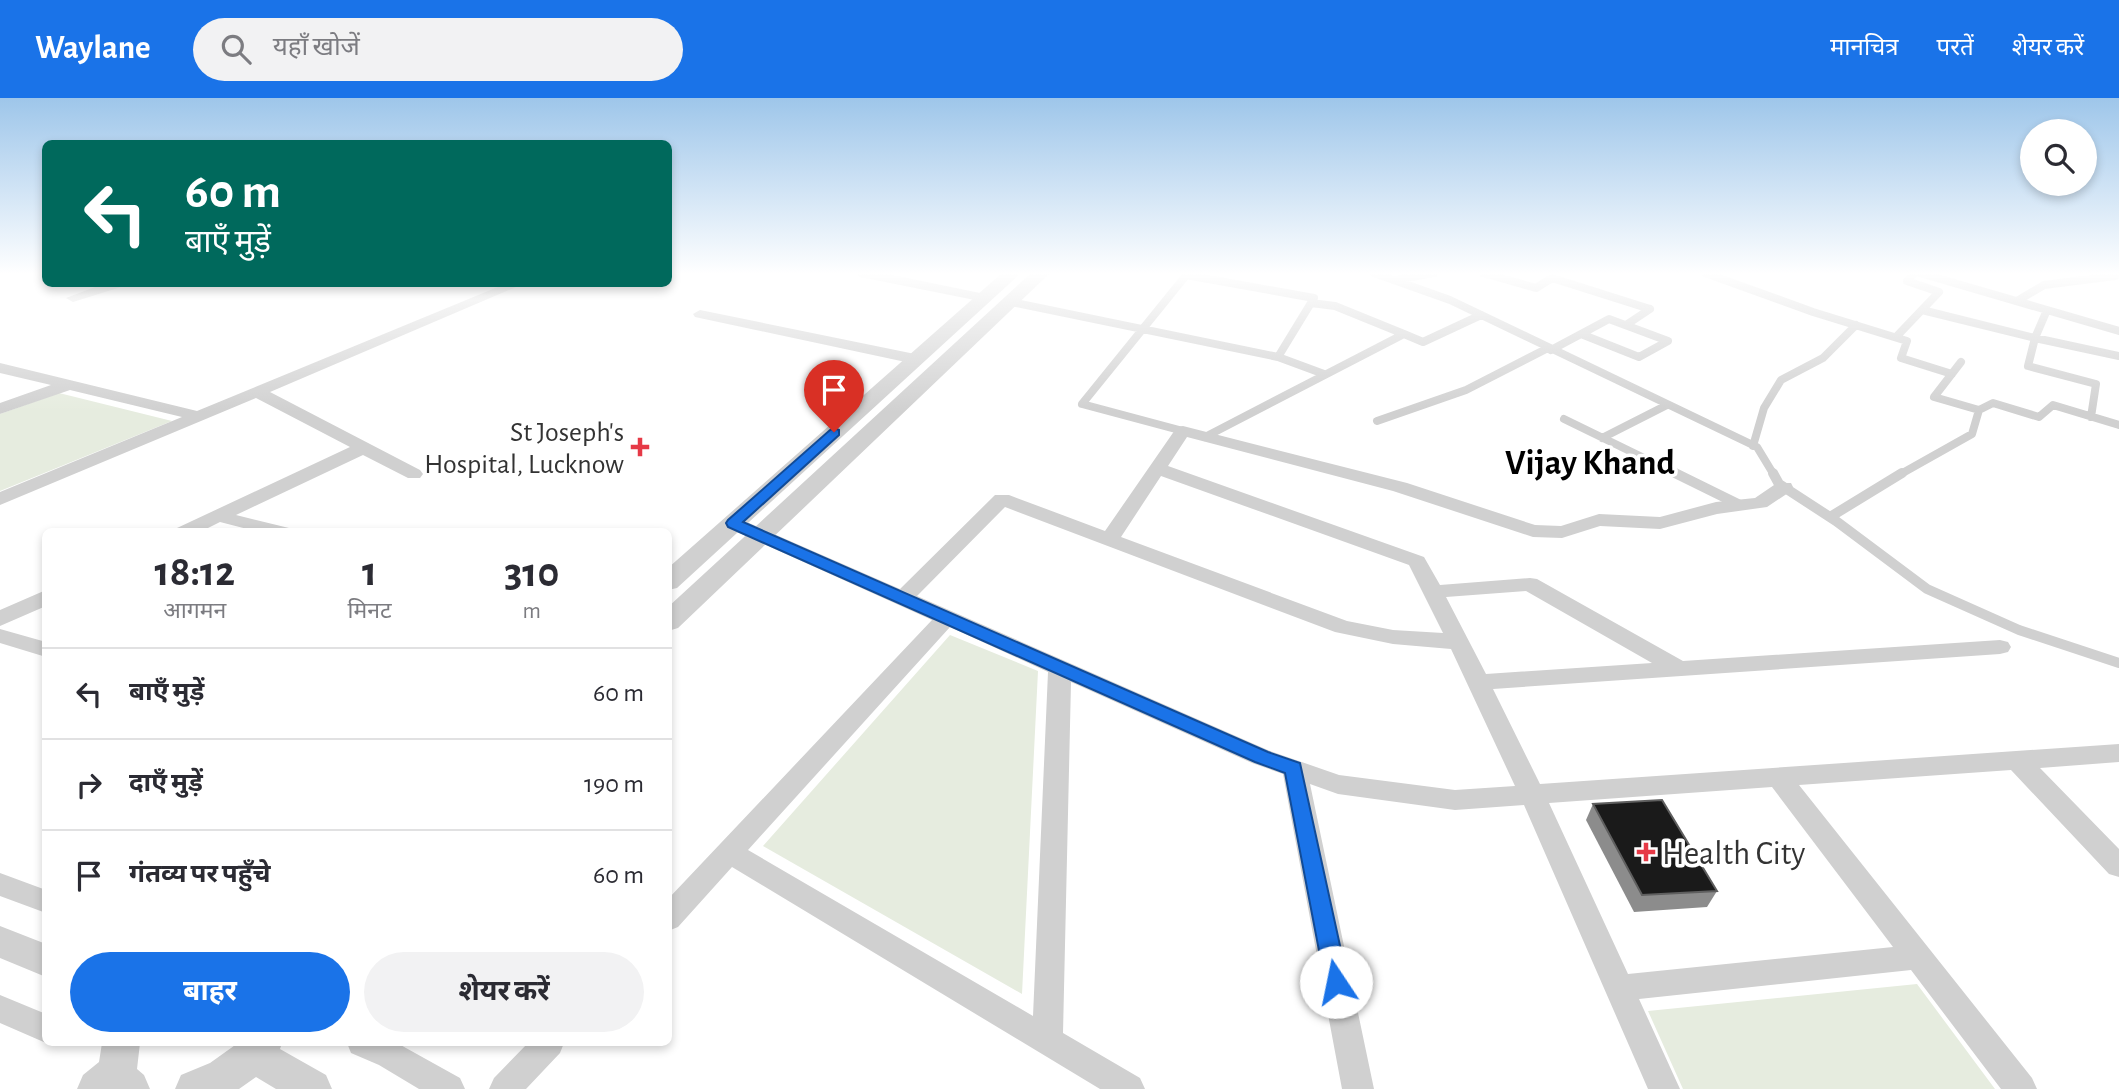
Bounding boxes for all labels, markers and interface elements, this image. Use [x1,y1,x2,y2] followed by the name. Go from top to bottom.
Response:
[193,18,683,81] search box
[217,30,255,68] icon: search
[35,32,151,65] text: Waylane
[273,34,360,60] text: यहाँ खोजें
[1830,36,1899,60] text: मानचित्र
[1937,36,1974,60] text: परतें
[2012,36,2084,60] text: शेयर करें
[2020,119,2097,196] map controls
[2020,119,2097,196] button: search
[70,168,161,259] icon: left
[185,168,281,217] text: 60 m
[185,226,271,258] text: बाएँ मुड़ें
[804,360,864,432] pin
[815,371,853,409] icon: arrive
[424,419,624,479] place label: St Joseph's Hospital, Lucknow
[630,437,650,457] marker: St Joseph's Hospital, Lucknow
[1505,446,1675,481] district label: Vijay Khand
[155,551,235,593] text: 18:12
[362,551,377,593] text: 1
[504,552,559,594] text: 310
[163,600,226,623] text: आगमन
[348,600,392,623] text: मिनट
[523,600,541,623] text: m
[70,675,108,713] icon: left
[129,679,204,705] text: बाएँ मुड़ें
[593,680,644,706] text: 60 m
[70,766,108,804] icon: right
[129,770,203,796] text: दाएँ मुड़ें
[584,771,644,797] text: 190 m
[1662,838,1805,871] place label: Health City
[1636,842,1656,862] marker: Health City
[70,857,108,895] icon: arrive
[129,861,271,887] text: गंतव्य पर पहुँचे
[593,862,644,888] text: 60 m
[1299,945,1373,1019] position arrow
[70,952,350,1032] button: बाहर
[364,952,644,1032] button: शेयर करें

